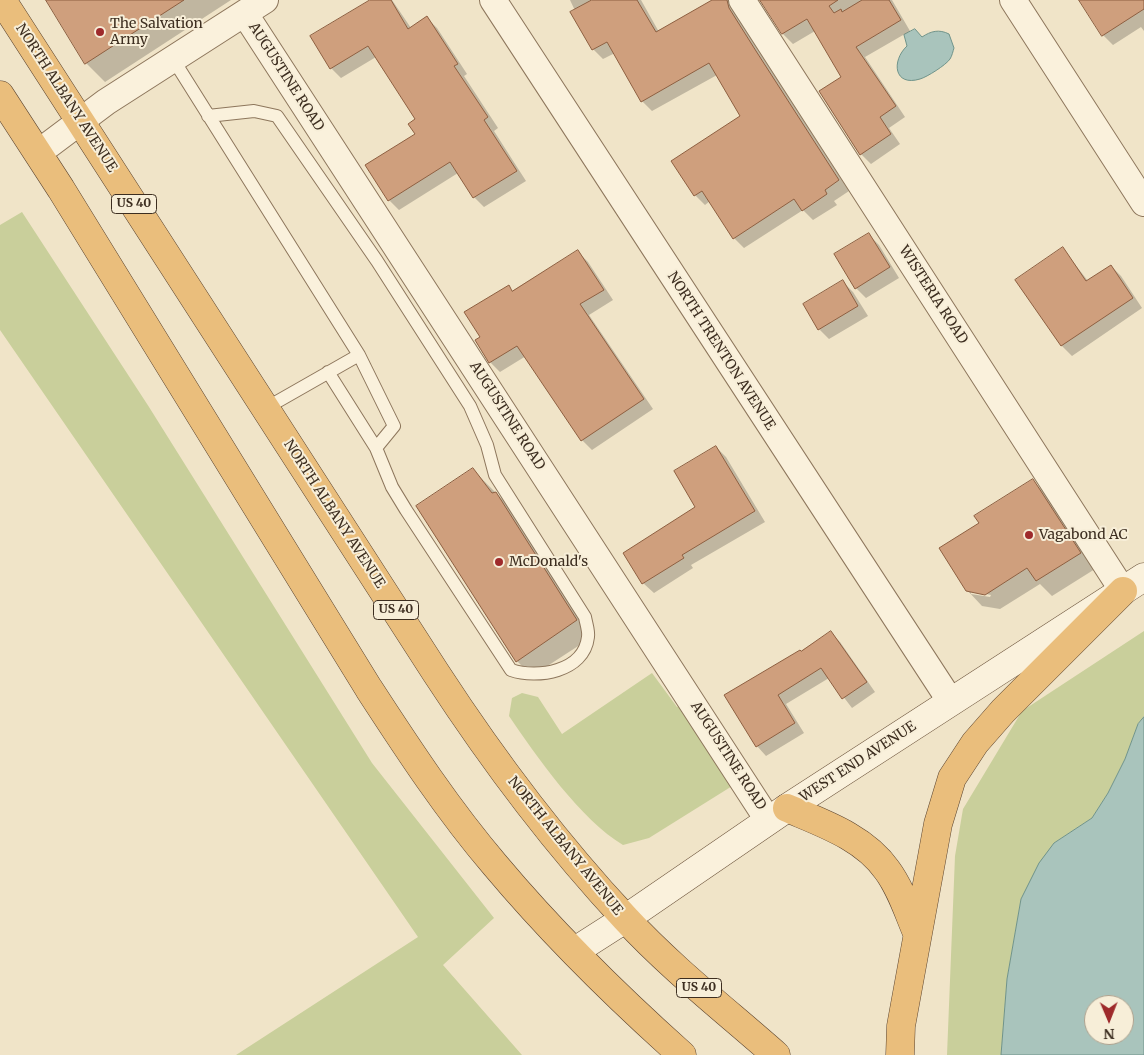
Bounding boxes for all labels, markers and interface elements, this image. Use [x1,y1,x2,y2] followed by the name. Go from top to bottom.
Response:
[110,16,203,48] place label: The Salvation Army
[245,20,327,134] street label: AUGUSTINE ROAD
[12,21,120,175] street label: NORTH ALBANY AVENUE
[94,26,106,38] marker: The Salvation Army
[112,194,156,213] road number: US 40
[895,243,971,347] street label: WISTERIA ROAD
[663,269,779,433] street label: NORTH TRENTON AVENUE
[466,359,548,473] street label: AUGUSTINE ROAD
[280,437,388,591] street label: NORTH ALBANY AVENUE
[1039,527,1128,543] place label: Vagabond AC
[1023,529,1035,541] marker: Vagabond AC
[509,554,588,570] place label: McDonald's
[493,556,505,568] marker: McDonald's
[374,600,418,620] road number: US 40
[687,699,769,813] street label: AUGUSTINE ROAD
[797,718,919,806] street label: WEST END AVENUE
[504,773,626,919] street label: NORTH ALBANY AVENUE
[676,978,722,998] road number: US 40
[1084,995,1134,1045] north arrow
[1104,1025,1115,1043] text: N

